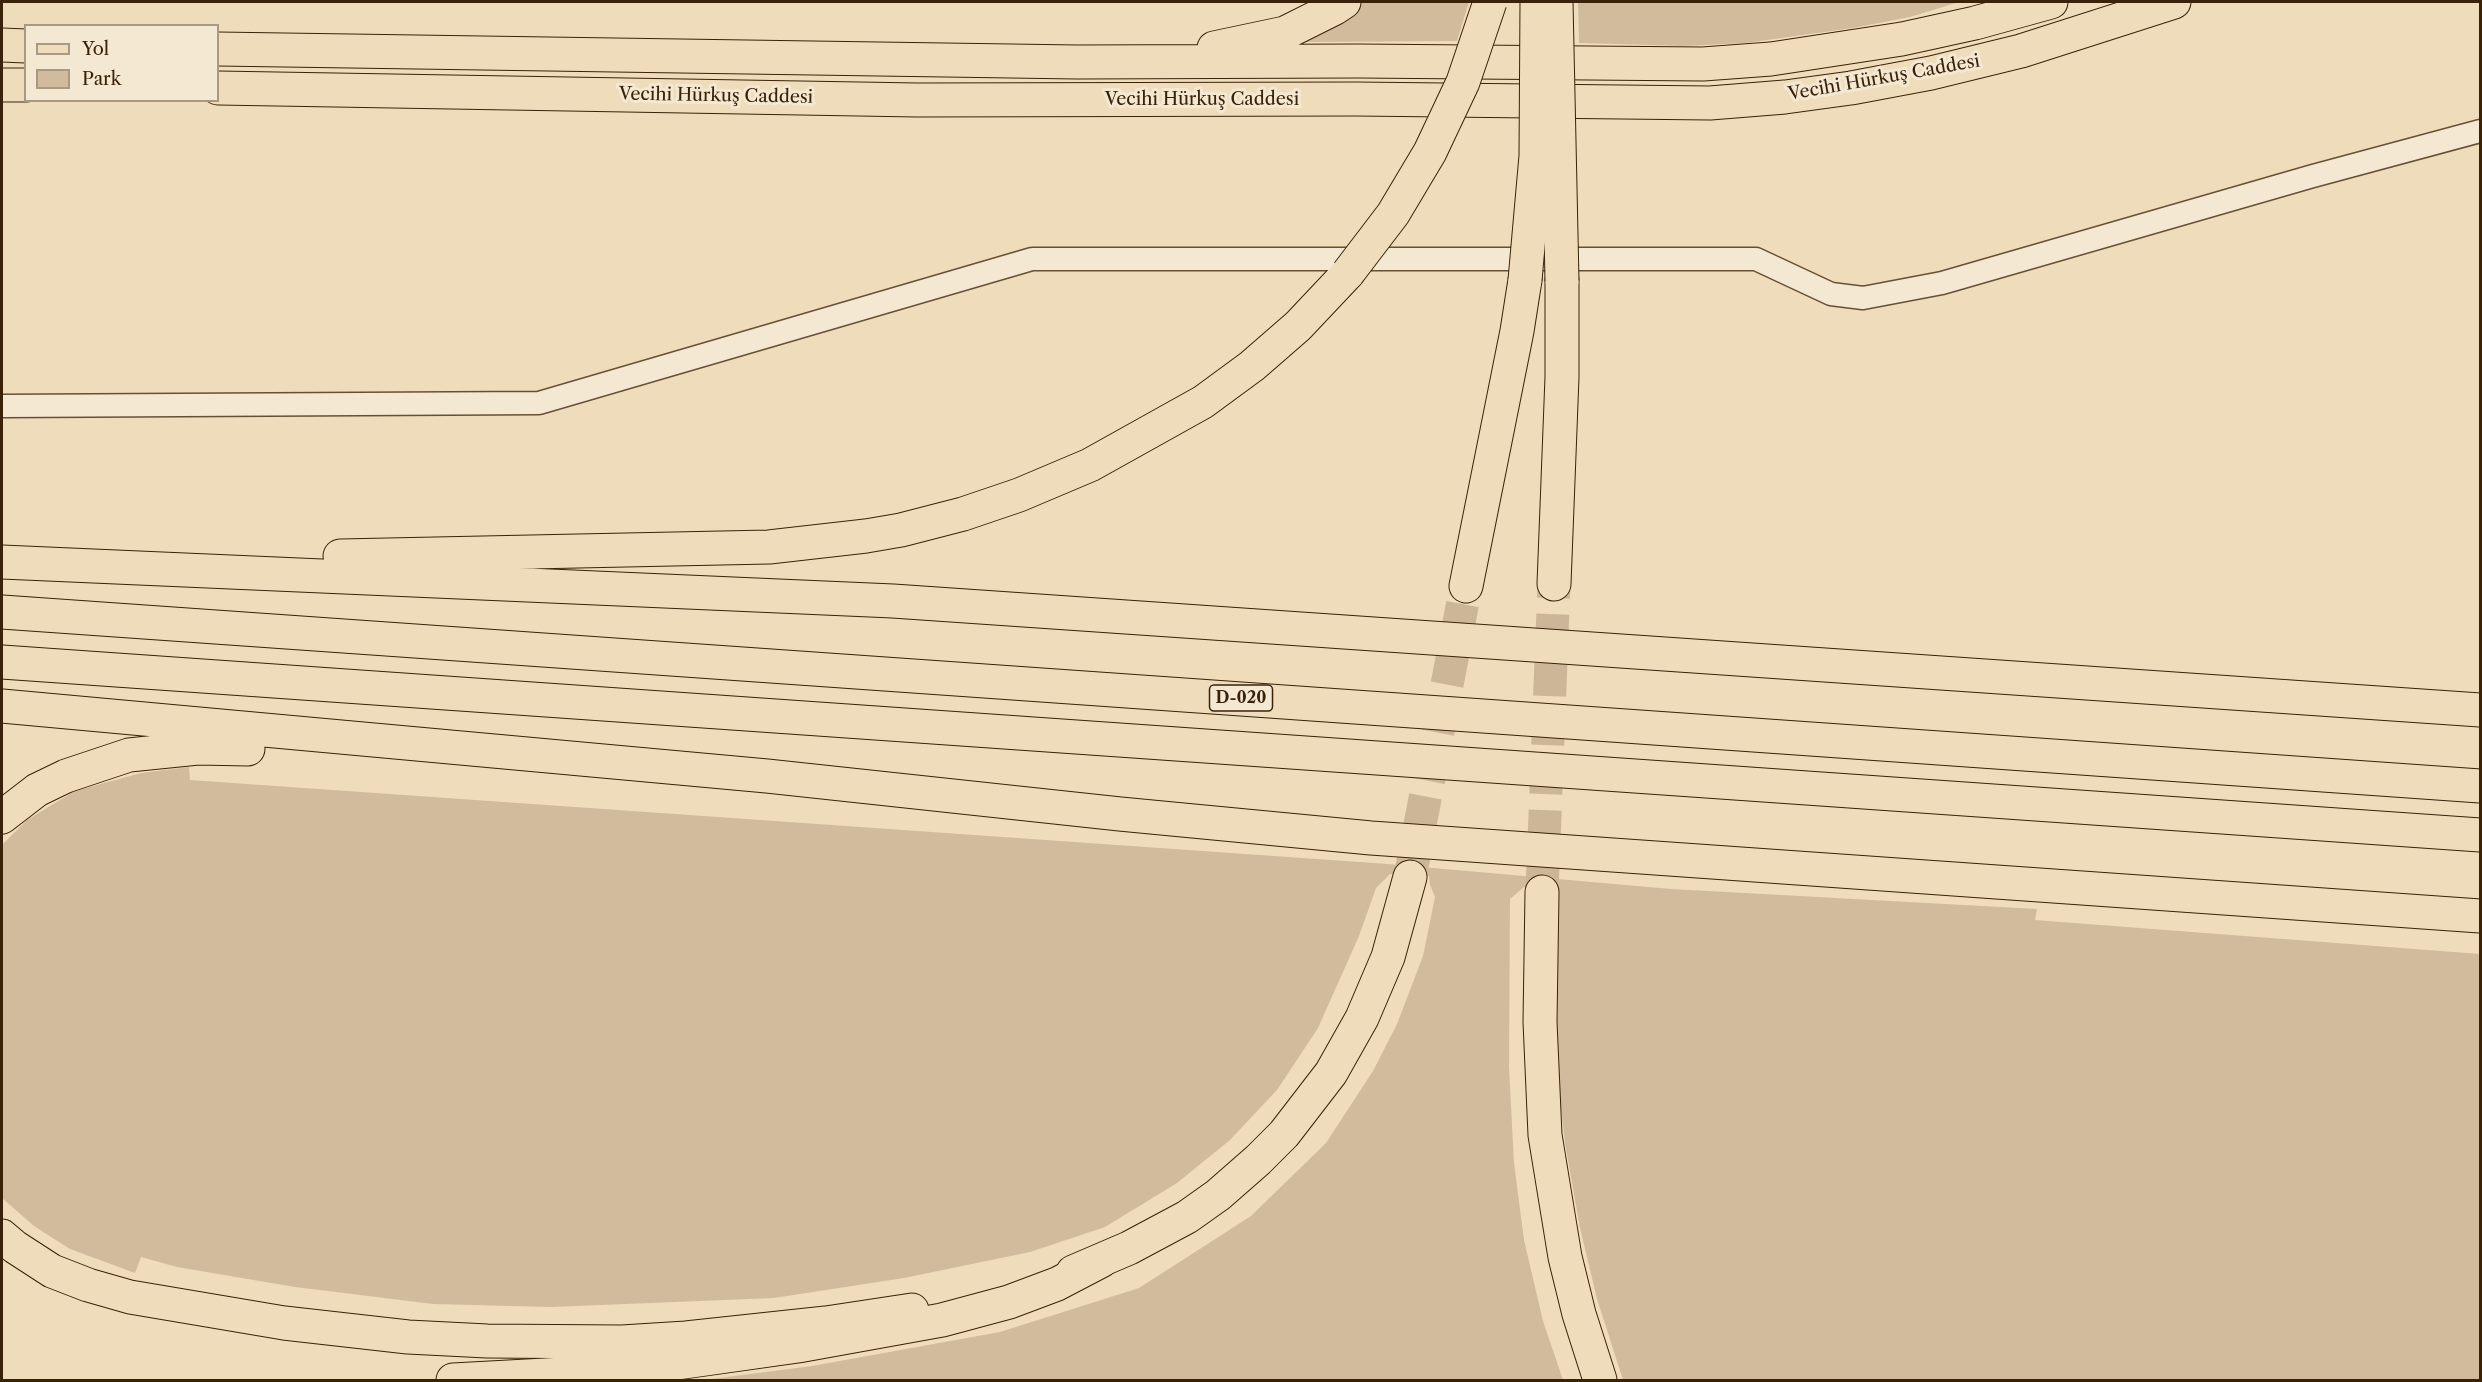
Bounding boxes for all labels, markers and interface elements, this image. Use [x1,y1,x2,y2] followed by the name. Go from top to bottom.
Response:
[24,24,219,102] legend
[82,38,109,60] text: Yol
[1786,50,1982,106] street label: Vecihi Hürkuş Caddesi
[82,68,121,90] text: Park
[619,84,813,108] street label: Vecihi Hürkuş Caddesi
[1105,89,1299,111] street label: Vecihi Hürkuş Caddesi
[1210,685,1272,711] road number: D-020

